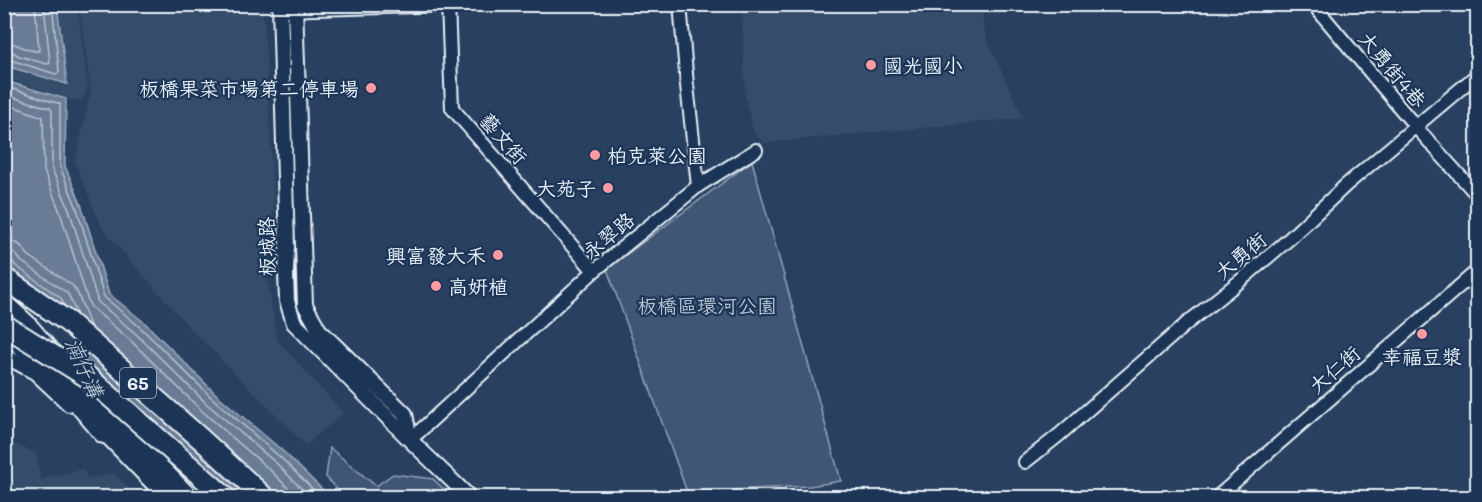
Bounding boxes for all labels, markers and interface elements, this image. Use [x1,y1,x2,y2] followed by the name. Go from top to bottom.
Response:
[1354,26,1433,113] street label: 大勇街4巷
[883,52,963,78] place label: 國光國小
[864,58,878,72] marker: 國光國小
[139,75,359,101] place label: 板橋果菜市場第二停車場
[364,81,378,95] marker: 板橋果菜市場第二停車場
[475,107,533,169] street label: 藝文街
[607,142,707,168] place label: 柏克萊公園
[588,148,602,162] marker: 柏克萊公園
[536,175,596,201] place label: 大苑子
[601,181,615,195] marker: 大苑子
[577,205,640,264] street label: 永翠路
[252,216,280,277] street label: 板城路
[1209,226,1271,284] street label: 大勇街
[386,242,486,268] place label: 興富發大禾
[491,248,505,262] marker: 興富發大禾
[448,273,508,299] place label: 高妍植
[429,279,443,293] marker: 高妍植
[637,292,777,318] park label: 板橋區環河公園
[1415,327,1429,341] marker: 幸福豆漿
[60,333,111,403] water label: 湳仔溝
[1303,340,1365,398] street label: 大仁街
[1382,343,1462,369] place label: 幸福豆漿
[120,368,156,398] road number: 65

